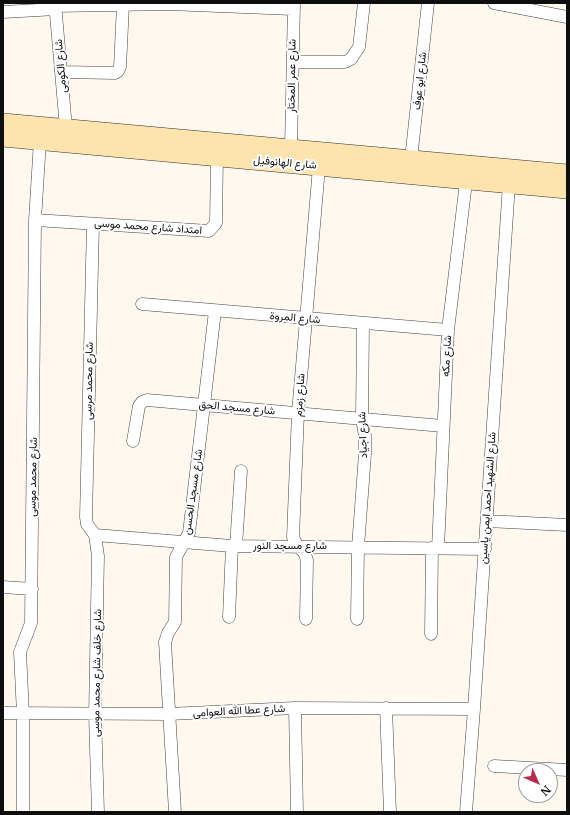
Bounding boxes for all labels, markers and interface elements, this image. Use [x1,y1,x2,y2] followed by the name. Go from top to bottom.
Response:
[52,38,70,94] street label: شارع الكومى
[285,39,299,113] street label: شارع عمر المختار
[410,51,430,111] street label: شارع ابو عوف
[253,154,317,172] street label: شارع الهانوفيل
[94,217,202,237] street label: امتداد شارع محمد موسى
[269,309,321,327] street label: شارع المروة
[439,335,455,377] street label: شارع مكه
[82,342,96,420] street label: شارع محمد مرسى
[292,373,308,417] street label: شارع زمزم
[198,398,276,418] street label: شارع مسجد الحق
[356,411,370,459] street label: شارع اجياد
[477,431,499,565] street label: شارع الشهيد احمد ايمن ياسين
[26,437,40,517] street label: شارع محمد موسى
[180,448,206,536] street label: شارع مسجد الحسن
[253,539,327,553] street label: شارع مسجد النور
[89,609,105,737] street label: شارع خلف شارع محمد موسى
[192,702,286,720] street label: شارع عطا الله العوامى
[518,763,558,803] north arrow
[538,783,554,799] text: N

